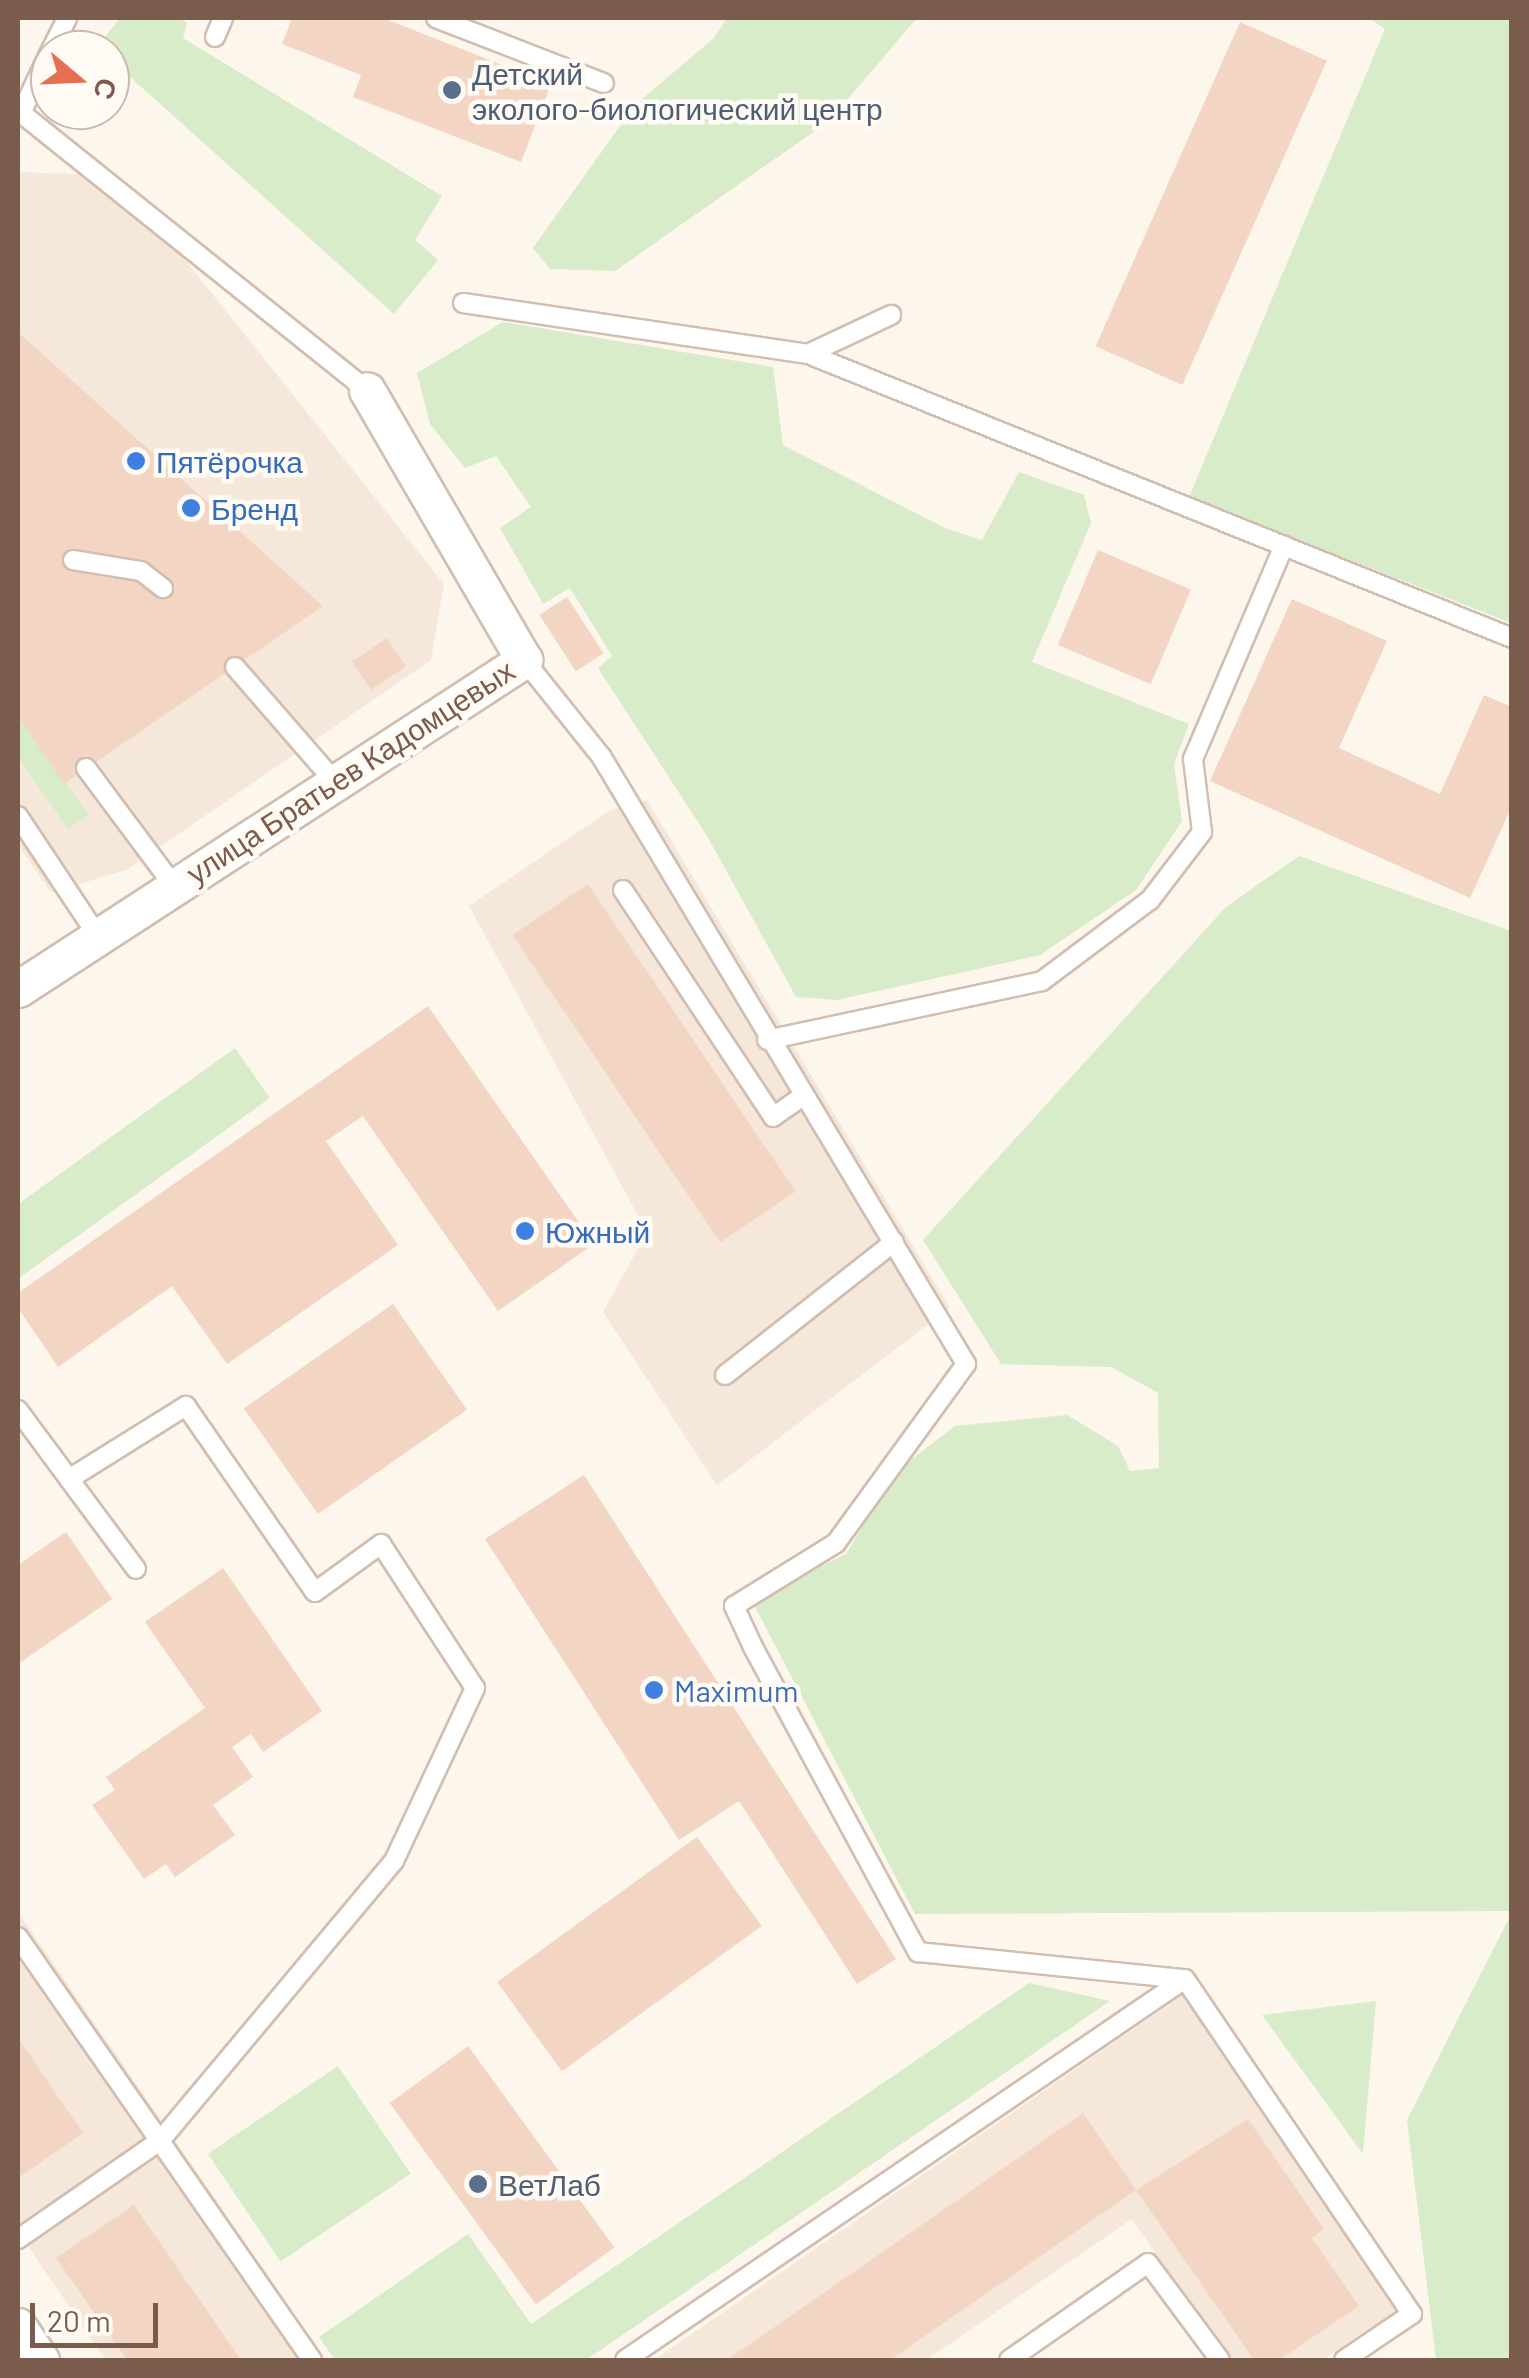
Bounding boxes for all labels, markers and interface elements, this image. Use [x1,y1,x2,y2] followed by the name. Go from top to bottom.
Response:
[30,30,130,130] north arrow
[472,55,883,126] place label: Детский эколого-биологический центр
[87,74,126,104] text: С
[441,79,463,101] marker: Детский эколого-биологический центр
[156,443,303,479] place label: Пятёрочка
[125,450,147,472] marker: Пятёрочка
[211,490,298,526] place label: Бренд
[180,497,202,519] marker: Бренд
[179,651,521,891] street label: улица Братьев Кадомцевых
[545,1213,650,1249] place label: Южный
[514,1220,536,1242] marker: Южный
[674,1672,798,1708] place label: Maximum
[643,1679,665,1701] marker: Maximum
[498,2166,601,2202] place label: ВетЛаб
[467,2173,489,2195] marker: ВетЛаб
[35,2283,162,2345] scale bar
[47,2302,111,2338] text: 20 m

